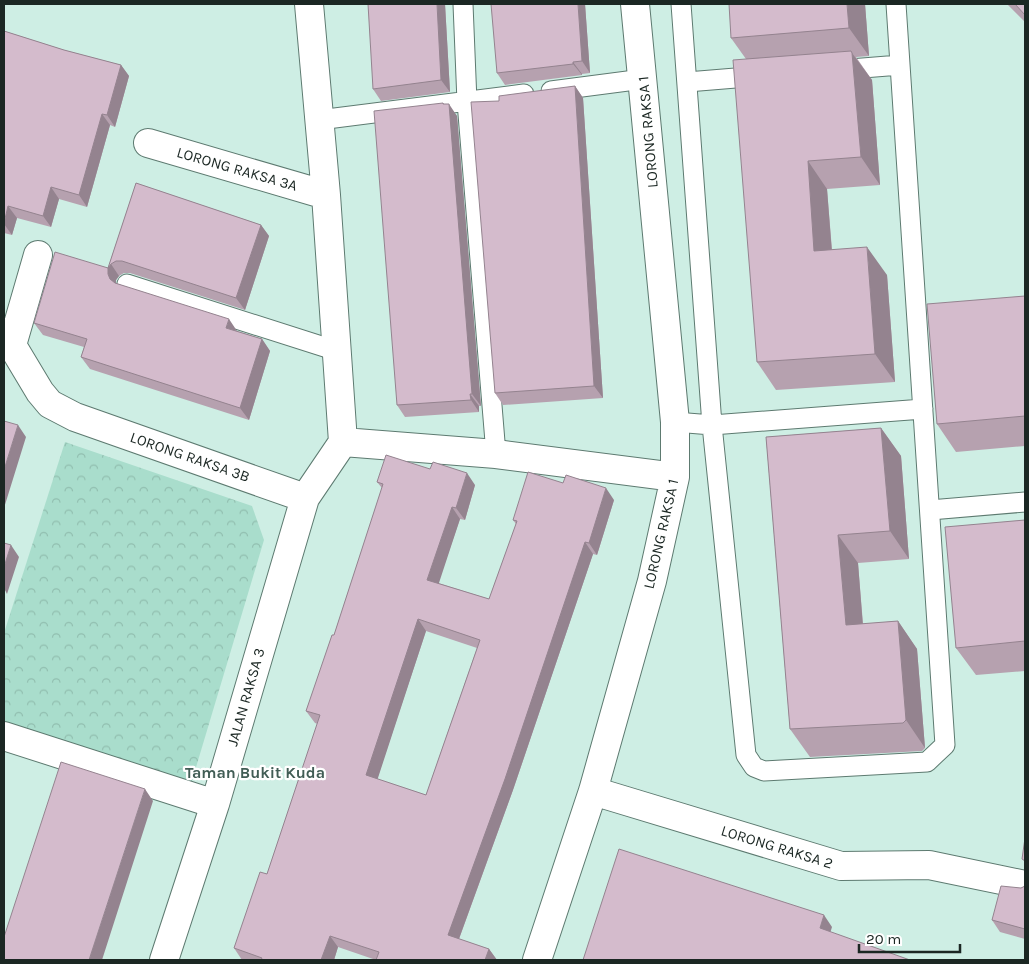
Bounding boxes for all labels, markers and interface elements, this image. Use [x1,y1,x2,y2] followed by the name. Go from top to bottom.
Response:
[634,75,662,189] street label: LORONG RAKSA 1
[175,143,300,195] street label: LORONG RAKSA 3A
[128,428,252,486] street label: LORONG RAKSA 3B
[640,477,682,591] street label: LORONG RAKSA 1
[223,646,269,748] street label: JALAN RAKSA 3
[185,763,325,782] district label: Taman Bukit Kuda
[719,821,835,873] street label: LORONG RAKSA 2
[859,922,960,954] scale bar
[866,930,901,948] text: 20 m

